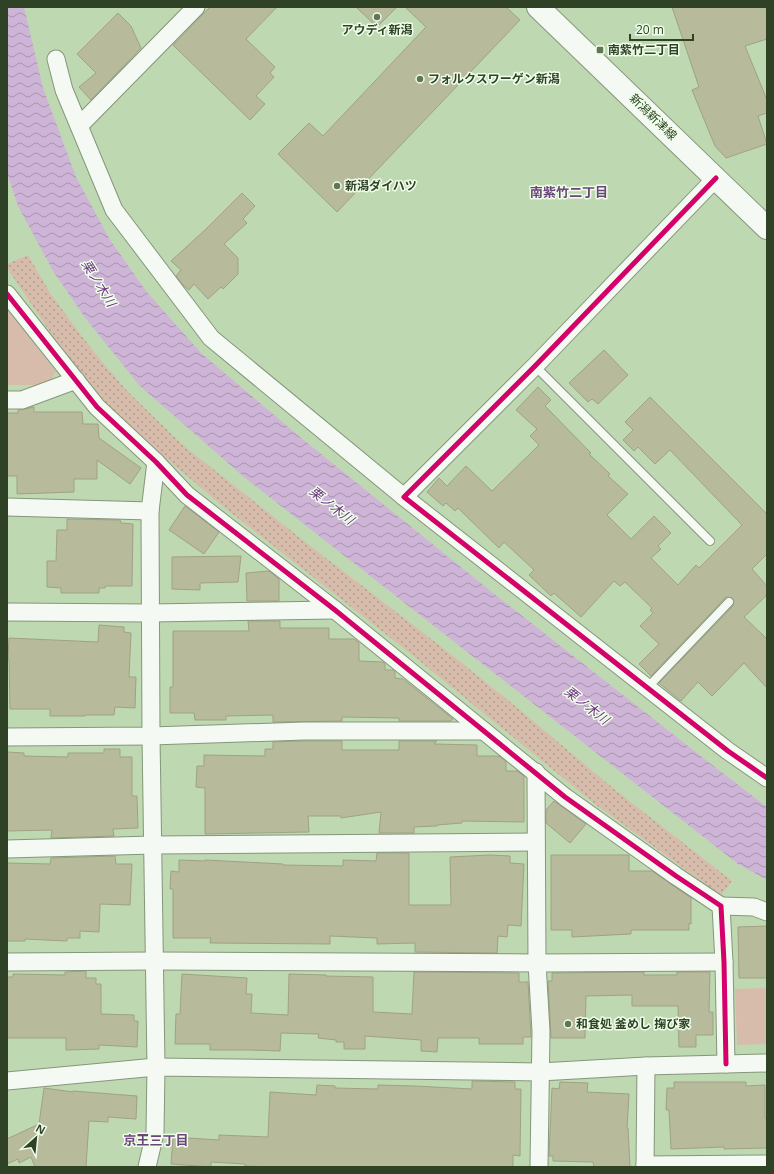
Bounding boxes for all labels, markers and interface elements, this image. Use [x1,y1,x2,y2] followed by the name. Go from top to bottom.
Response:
[372,12,382,22] marker: アウディ新潟
[630,16,693,42] scale bar
[341,21,413,38] place label: アウディ新潟
[636,21,664,38] text: 20 m
[608,41,680,58] place label: 南紫竹二丁目
[595,45,605,55] marker: 南紫竹二丁目
[428,70,560,87] place label: フォルクスワーゲン新潟
[415,74,425,84] marker: フォルクスワーゲン新潟
[626,90,681,144] street label: 新潟新津線
[345,177,417,194] place label: 新潟ダイハツ
[332,181,342,191] marker: 新潟ダイハツ
[530,183,608,201] district label: 南紫竹二丁目
[78,256,121,312] water label: 栗ノ木川
[306,482,360,529] water label: 栗ノ木川
[561,682,615,729] water label: 栗ノ木川
[576,1015,690,1032] place label: 和食処 釜めし 掬び家
[563,1019,573,1029] marker: 和食処 釜めし 掬び家
[16,1118,56,1158] north arrow
[33,1120,48,1137] text: N
[123,1131,189,1149] district label: 京王三丁目

